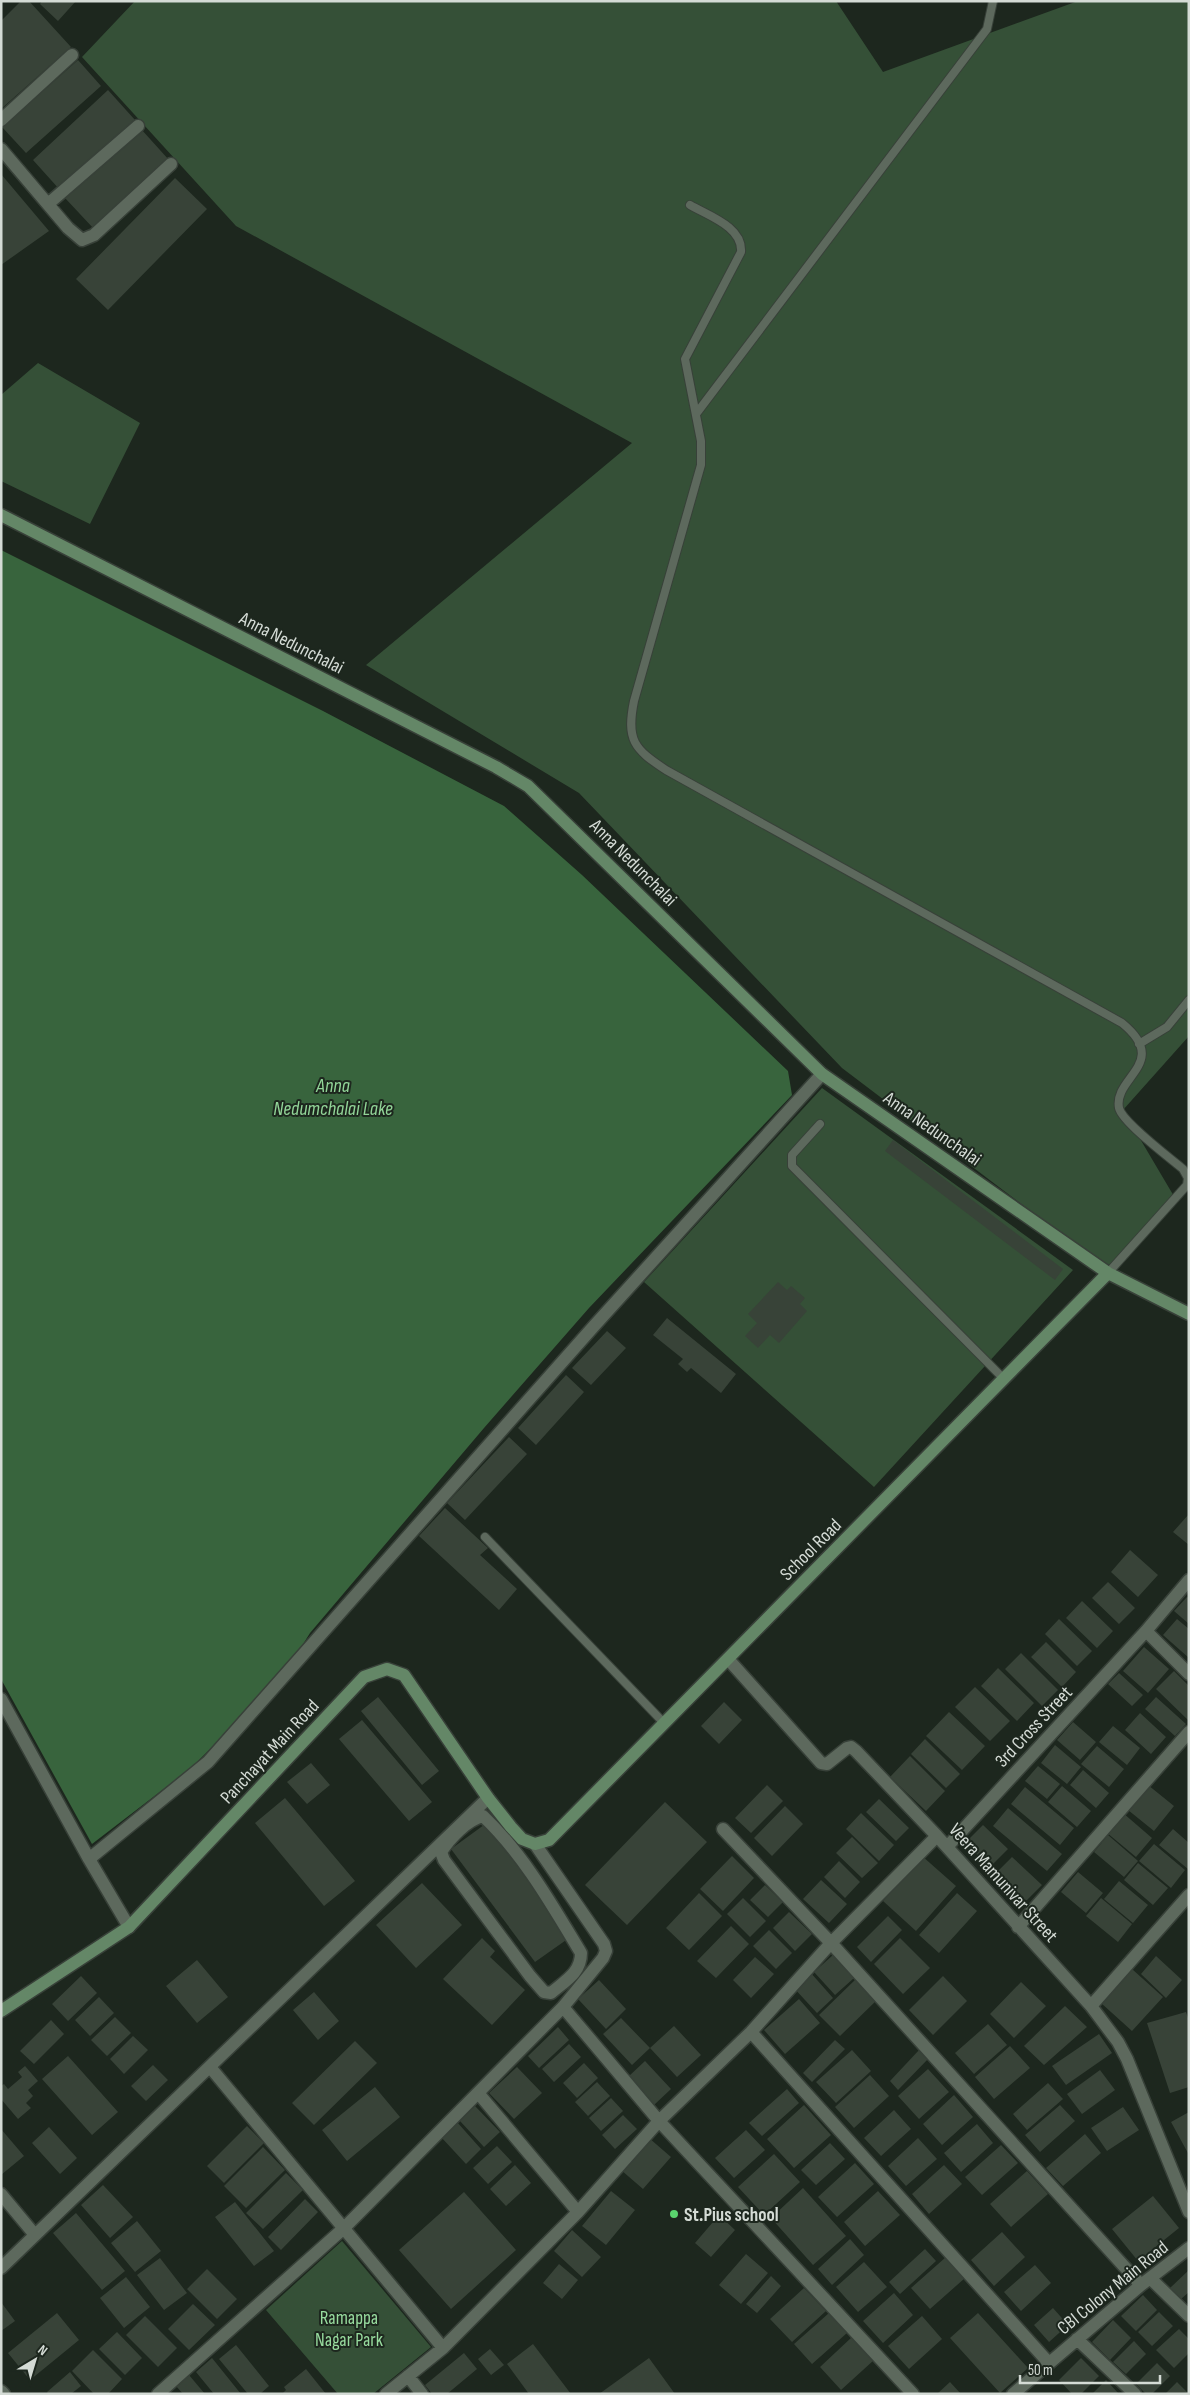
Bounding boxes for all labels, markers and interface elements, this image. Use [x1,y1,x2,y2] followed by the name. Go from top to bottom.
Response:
[234,607,347,679] street label: Anna Nedunchalai
[584,814,681,911] street label: Anna Nedunchalai
[273,1074,393,1121] water label: Anna Nedumchalai Lake
[878,1087,985,1171] street label: Anna Nedunchalai
[775,1514,847,1586] street label: School Road
[991,1681,1078,1772] street label: 3rd Cross Street
[216,1695,324,1809] street label: Panchayat Main Road
[943,1819,1062,1947] street label: Veera Mamunivar Street
[684,2204,779,2227] place label: St.Pius school
[668,2208,680,2220] marker: St.Pius school
[1053,2236,1173,2340] street label: CBI Colony Main Road
[315,2307,384,2352] park label: Ramappa Nagar Park
[10,2335,60,2385] north arrow
[35,2341,51,2359] text: N
[1020,2352,1160,2384] scale bar
[1028,2361,1053,2380] text: 50 m

